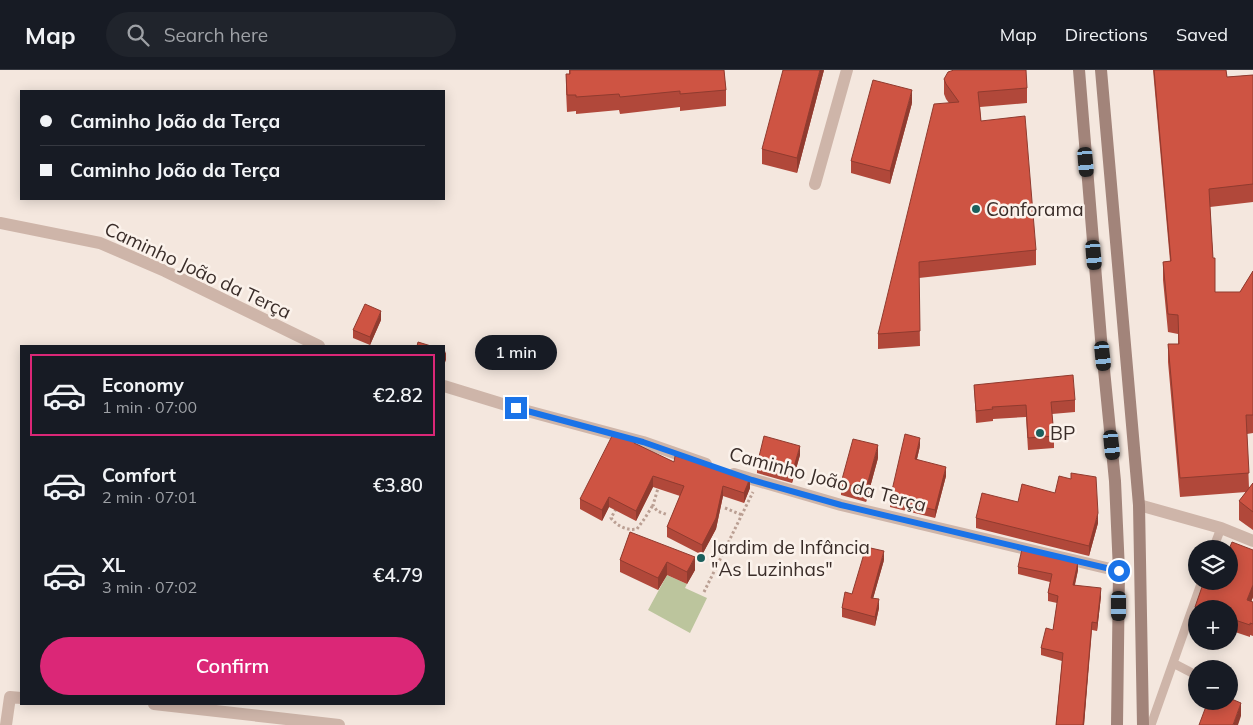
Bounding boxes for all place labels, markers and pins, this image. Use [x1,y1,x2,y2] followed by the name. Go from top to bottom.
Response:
[986,197,1084,221] place label: Conforama
[970,203,982,215] marker: Conforama
[1050,421,1075,445] place label: BP
[1034,427,1046,439] marker: BP
[711,535,870,581] place label: Jardim de Infância "As Luzinhas"
[695,552,707,564] marker: Jardim de Infância "As Luzinhas"

